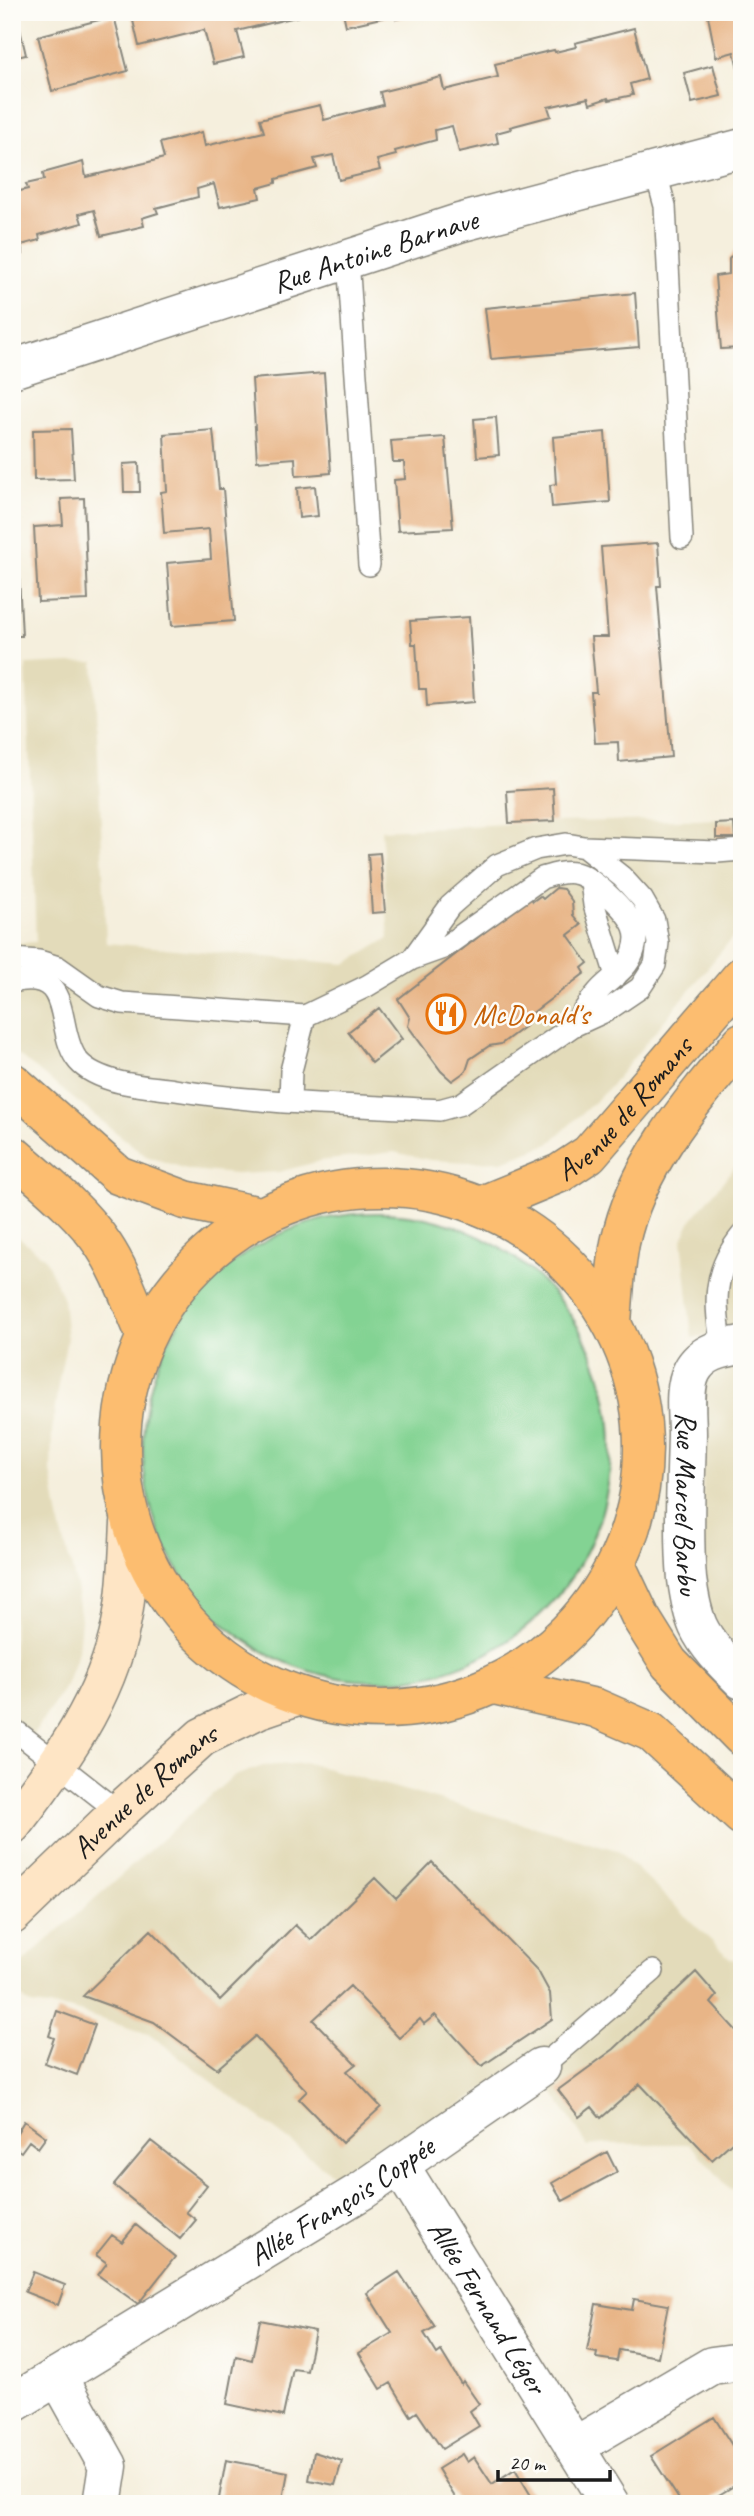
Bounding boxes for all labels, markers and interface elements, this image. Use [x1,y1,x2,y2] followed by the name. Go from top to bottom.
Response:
[268,199,484,302] street label: Rue Antoine Barnave
[425,993,467,1035] restaurant icon: McDonald's
[473,995,592,1033] place label: McDonald's
[549,1027,702,1189] street label: Avenue de Romans
[666,1411,708,1599] street label: Rue Marcel Barbu
[64,1713,225,1866] street label: Avenue de Romans
[242,2126,443,2274] street label: Allée François Coppée
[419,2213,557,2403] street label: Allée Fernand Léger
[498,2439,610,2483] scale bar
[509,2450,547,2476] text: 20 m

